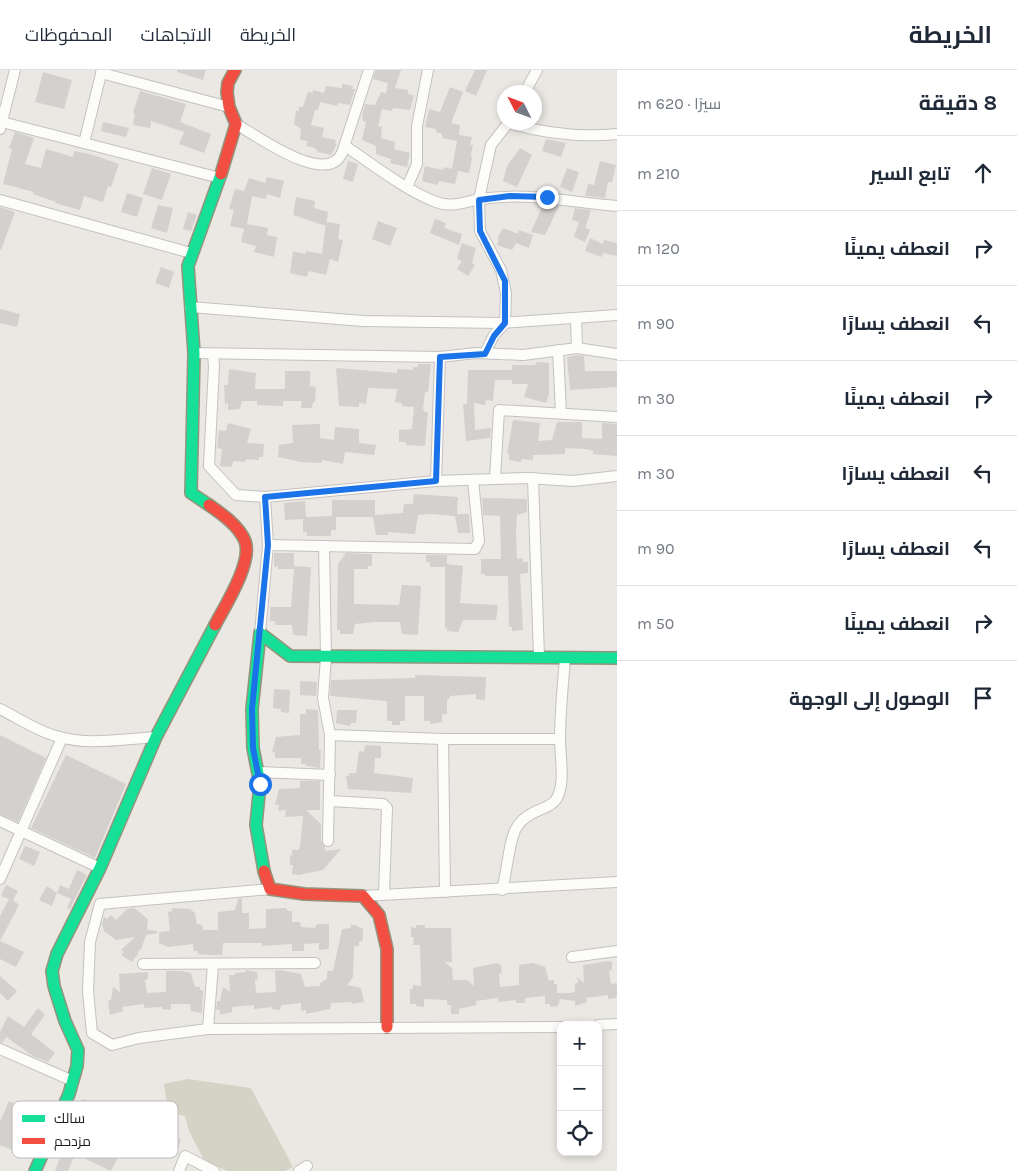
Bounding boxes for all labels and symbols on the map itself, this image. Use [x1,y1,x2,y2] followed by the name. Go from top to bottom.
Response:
[497,85,542,130] north arrow
[536,186,559,209] route end
[249,773,272,796] route start
[12,1101,178,1158] legend
[54,1110,85,1127] text: سالك
[54,1133,91,1151] text: مزدحم

